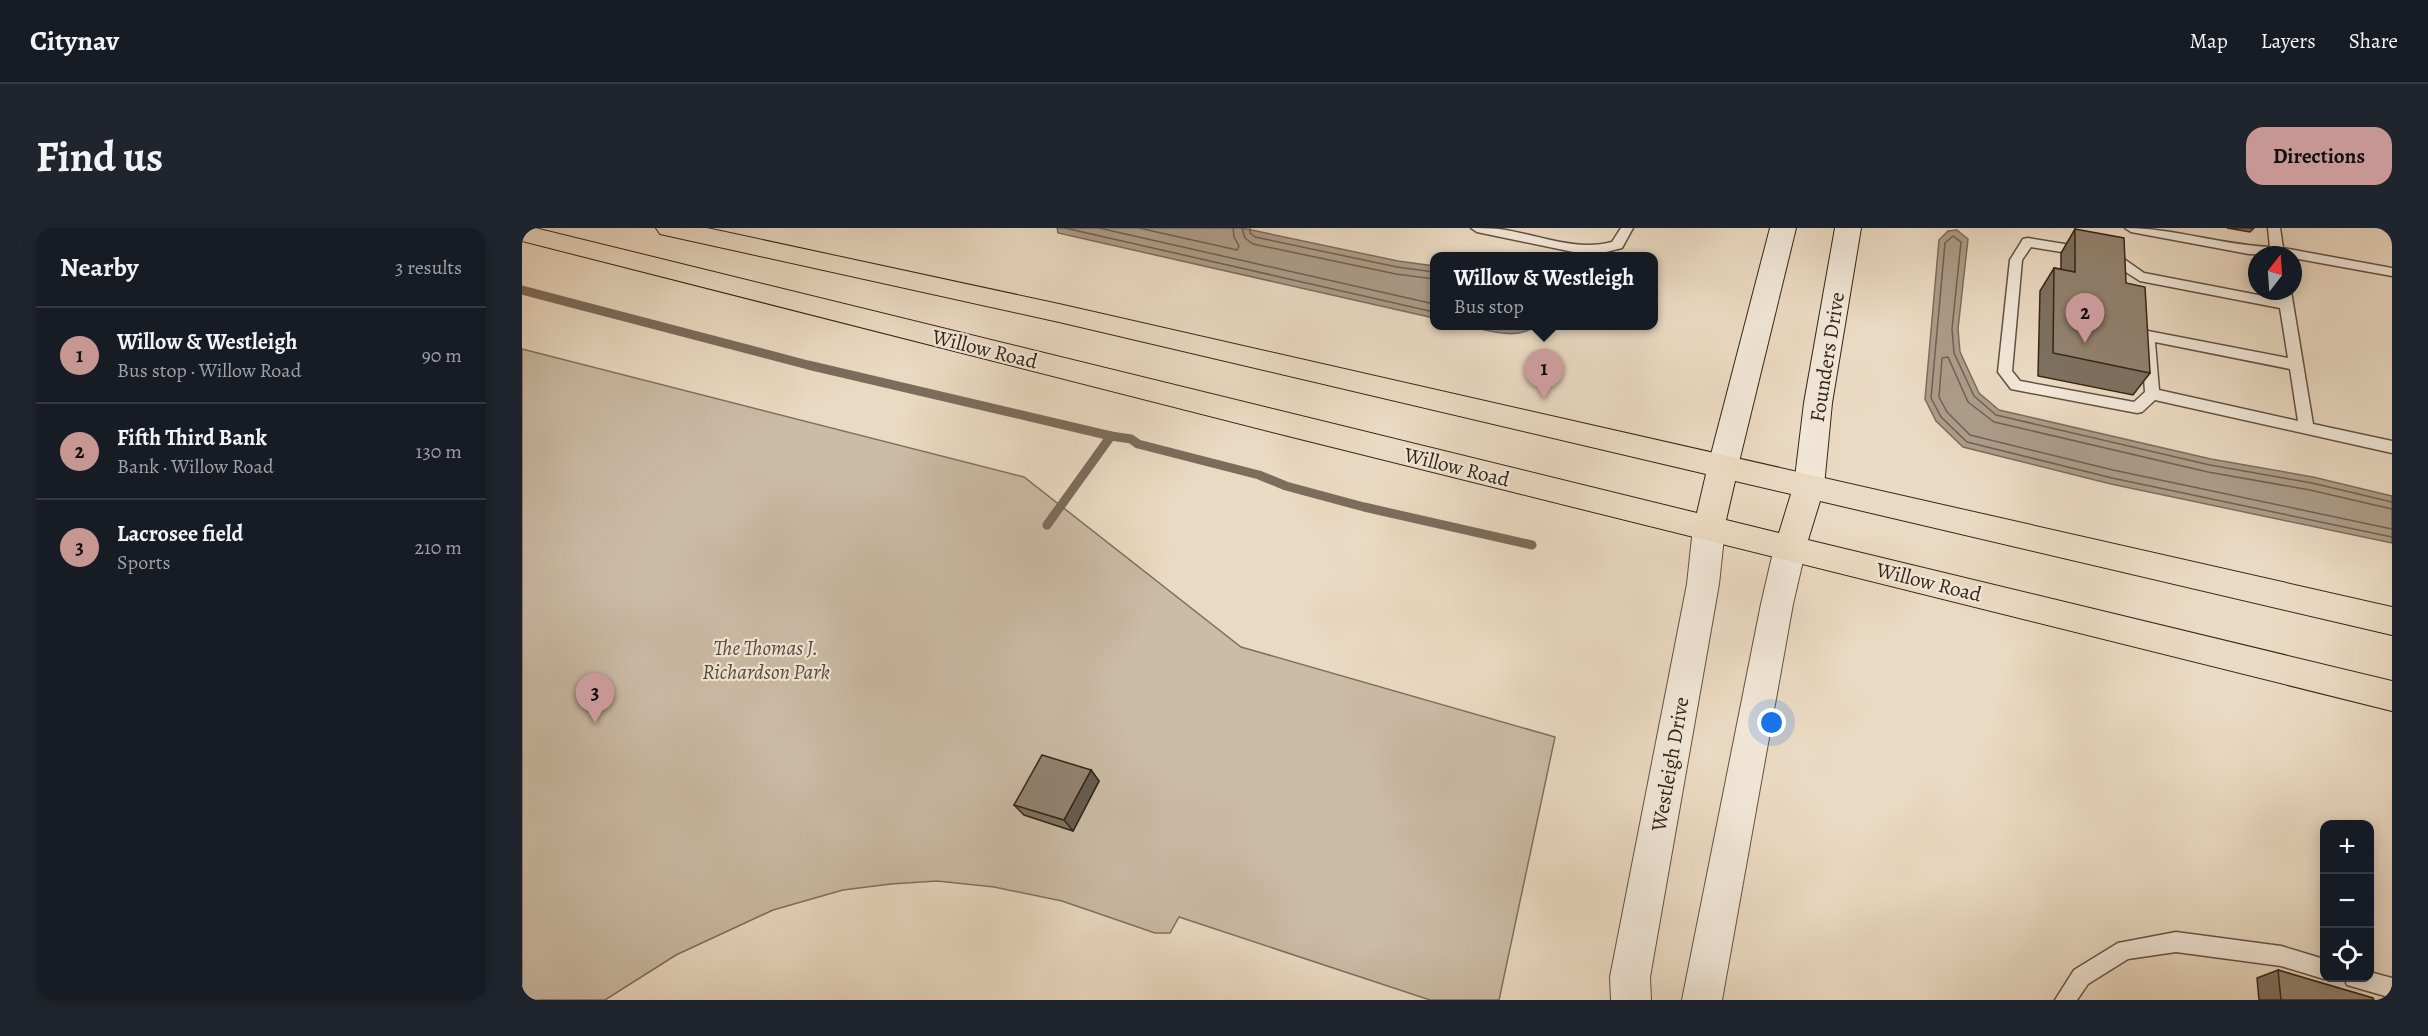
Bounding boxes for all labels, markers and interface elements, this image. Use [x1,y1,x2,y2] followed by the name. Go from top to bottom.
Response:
[30,22,119,60] text: Citynav
[2189,27,2228,55] text: Map
[2261,27,2316,55] text: Layers
[2349,27,2398,55] text: Share
[2246,127,2392,185] button: Directions
[36,128,163,185] text: Find us
[2248,246,2302,300] north arrow
[60,250,139,285] text: Nearby
[1430,252,1658,330] popup
[395,254,462,281] text: 3 results
[1454,263,1634,293] text: Willow & Westleigh
[1803,290,1851,424] street label: Founders Drive
[1454,293,1524,320] text: Bus stop
[2066,294,2104,343] pin: 2
[928,322,1041,376] street label: Willow Road
[117,327,297,357] text: Willow & Westleigh
[76,342,83,369] text: 1
[422,342,462,369] text: 90 m
[1524,350,1564,399] pin: 1
[117,357,301,384] text: Bus stop · Willow Road
[117,423,267,453] text: Fifth Third Bank
[75,438,84,465] text: 2
[416,438,462,465] text: 130 m
[1400,440,1513,494] street label: Willow Road
[117,453,274,480] text: Bank · Willow Road
[117,519,243,549] text: Lacrosee field
[75,534,84,561] text: 3
[414,534,462,561] text: 210 m
[117,549,170,576] text: Sports
[1872,555,1985,609] street label: Willow Road
[702,634,830,686] park label: The Thomas J. Richardson Park
[576,674,614,723] pin: 3
[1644,694,1696,835] street label: Westleigh Drive
[1757,708,1786,737] your location
[2320,820,2374,982] map controls
[2320,820,2374,874] button: +
[2320,874,2374,928] button: −
[2320,928,2374,982] button: locate

